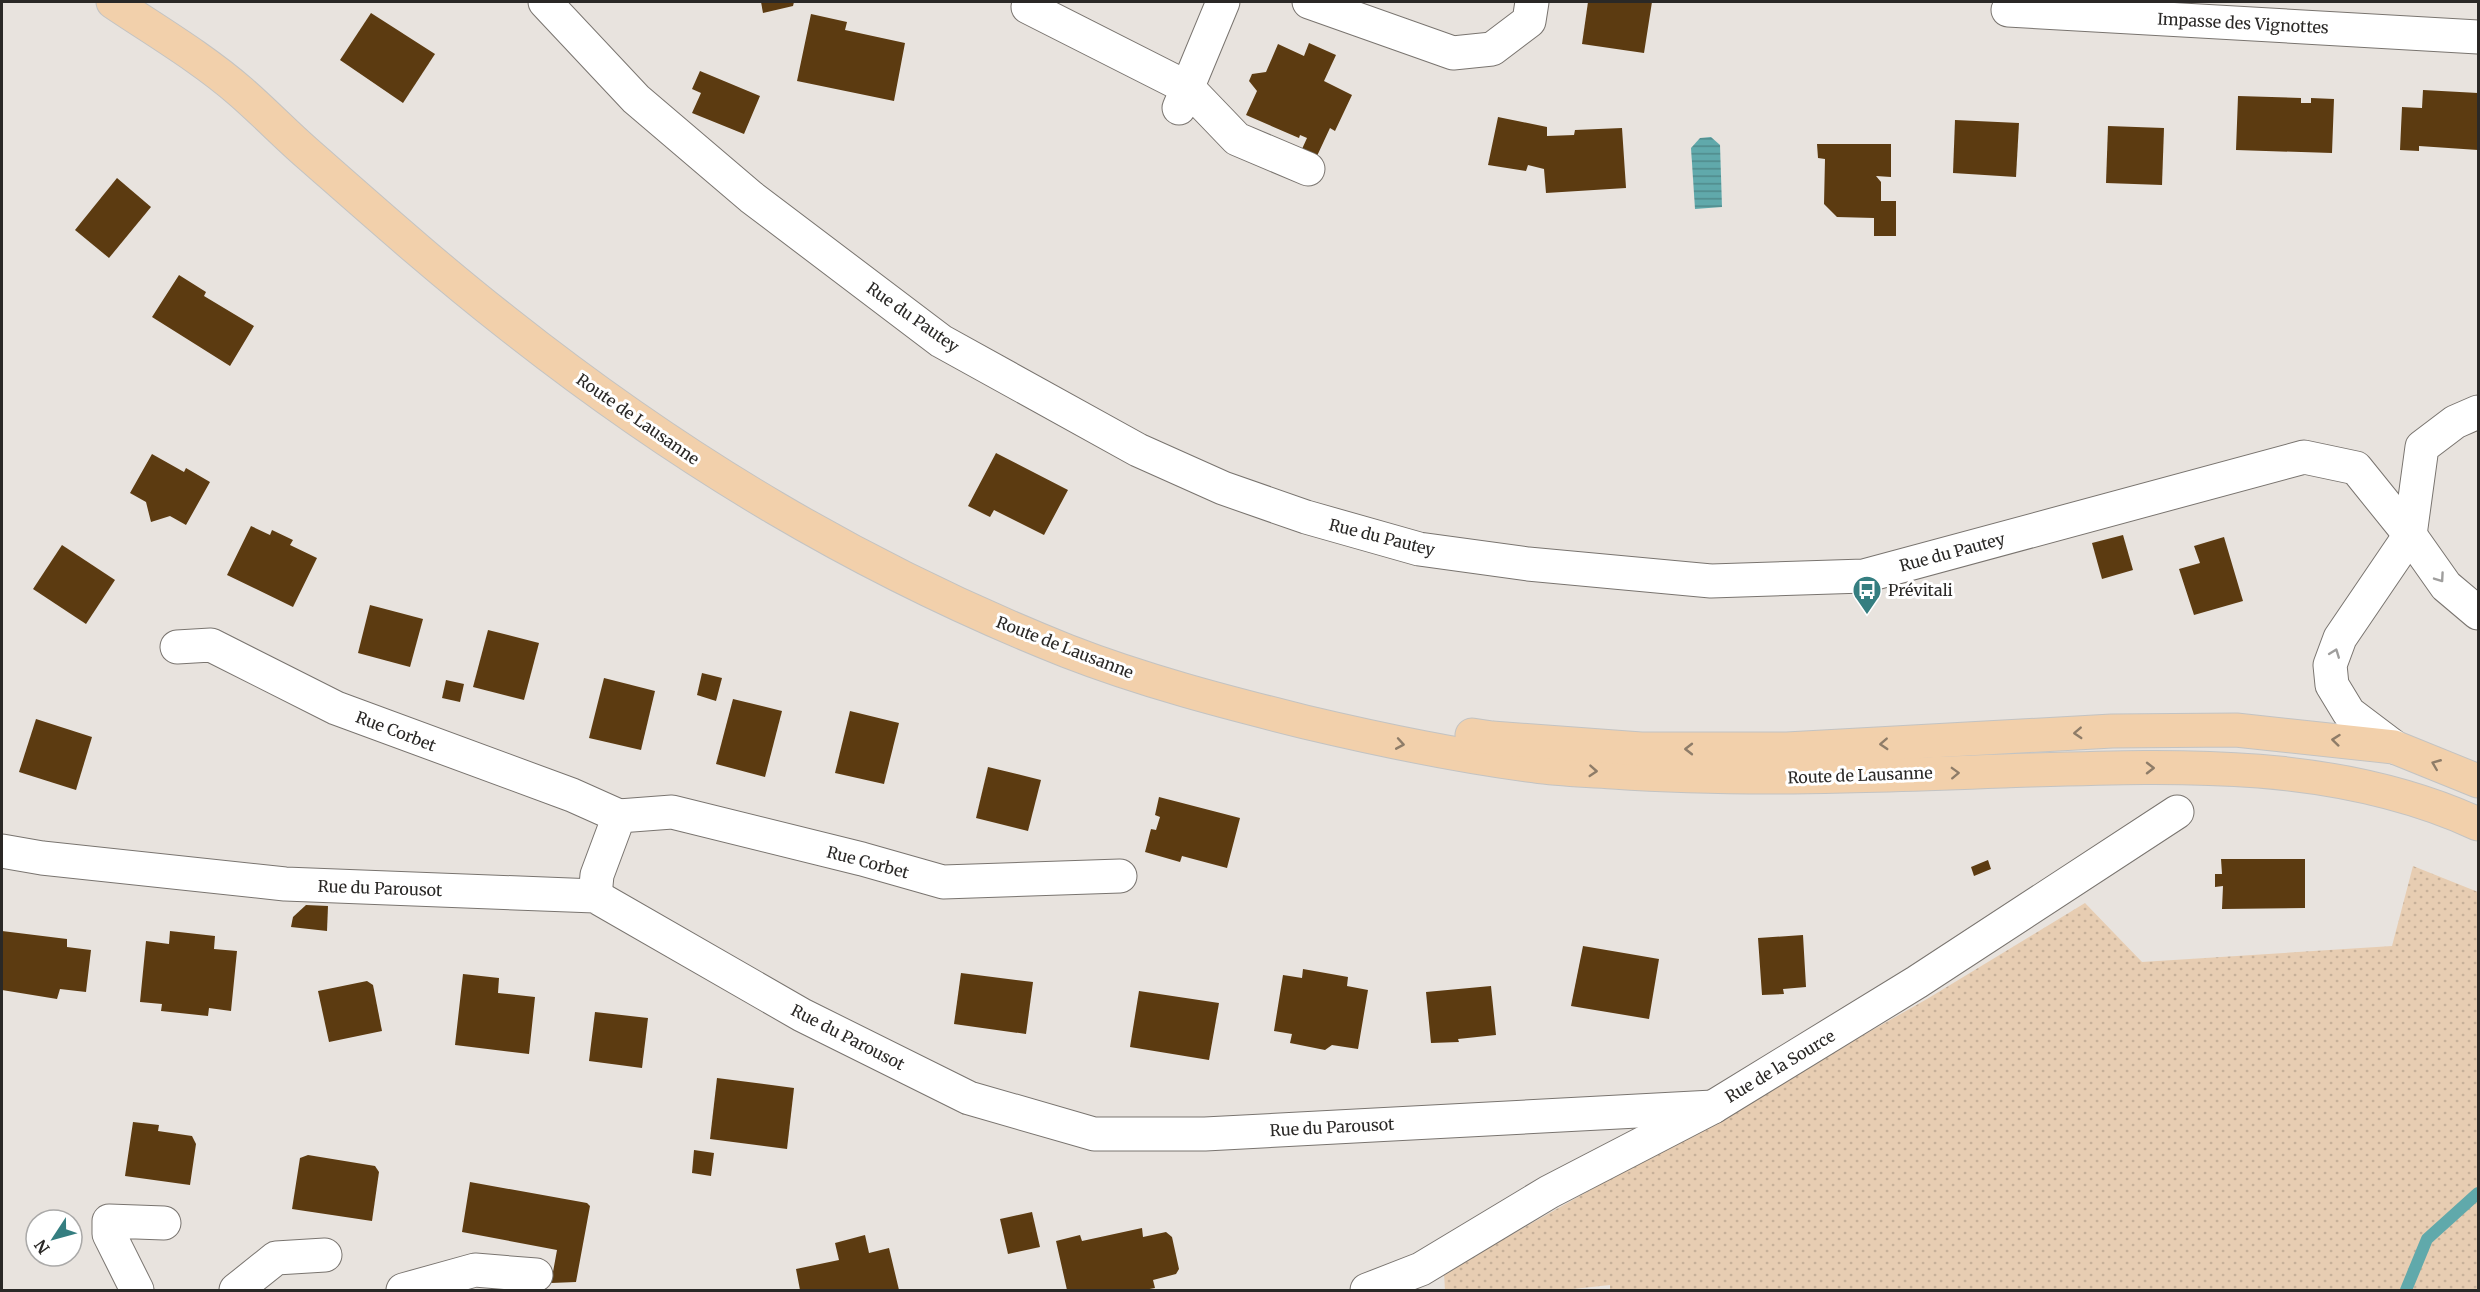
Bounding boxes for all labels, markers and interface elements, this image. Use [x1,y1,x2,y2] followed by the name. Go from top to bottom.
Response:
[2157,9,2329,37] street label: Impasse des Vignottes
[863,278,964,357] street label: Rue du Pautey
[573,369,703,469] street label: Route de Lausanne
[1327,514,1438,560] street label: Rue du Pautey
[1897,528,2008,576] street label: Rue du Pautey
[2433,571,2444,582] one-way arrow
[1851,574,1883,616] bus stop icon: Prévitali
[1888,580,1953,600] place label: Prévitali
[994,612,1136,682] street label: Route de Lausanne
[2328,648,2340,659] one-way arrow
[353,707,440,756] street label: Rue Corbet
[2074,726,2083,739] one-way arrow
[2331,735,2340,747] one-way arrow
[1394,737,1404,750] one-way arrow
[1879,737,1888,750] one-way arrow
[1684,743,1693,755] one-way arrow
[2432,758,2442,771] one-way arrow
[1787,762,1933,788] street label: Route de Lausanne
[2146,762,2155,774] one-way arrow
[1588,764,1597,777] one-way arrow
[1951,766,1960,779] one-way arrow
[825,841,912,883] street label: Rue Corbet
[317,876,443,900] street label: Rue du Parousot
[788,1000,909,1075] street label: Rue du Parousot
[1722,1025,1838,1107] street label: Rue de la Source
[1269,1114,1396,1140] street label: Rue du Parousot
[24,1208,84,1268] north arrow
[30,1236,54,1258] text: N

